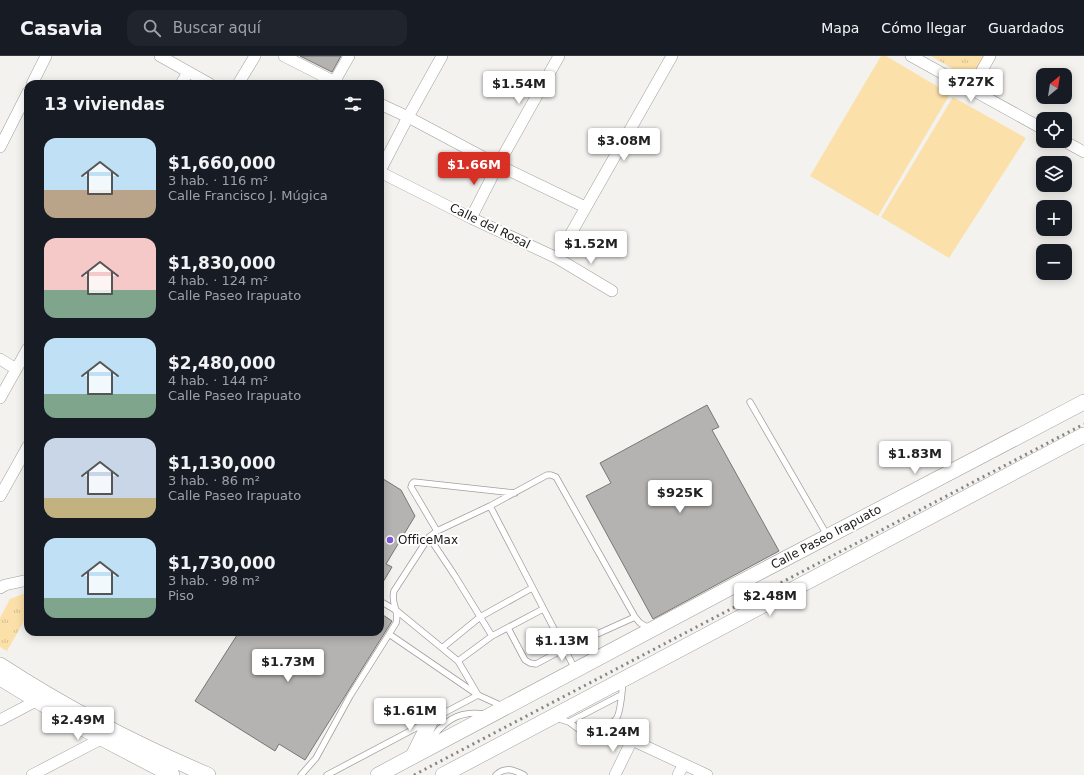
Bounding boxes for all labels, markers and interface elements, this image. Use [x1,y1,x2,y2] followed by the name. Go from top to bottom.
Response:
[127,10,407,46] search box
[20,17,103,39] text: Casavia
[141,17,163,39] icon: search
[173,19,261,37] text: Buscar aquí
[821,20,859,36] text: Mapa
[881,20,966,36] text: Cómo llegar
[988,20,1064,36] text: Guardados
[1036,68,1072,104] north arrow
[1036,68,1072,280] map controls
[943,69,999,103] pin: $727K
[486,71,552,105] pin: $1.54M
[948,74,994,89] text: $727K
[492,76,546,91] text: $1.54M
[342,93,364,115] icon: filters
[44,94,165,114] text: 13 viviendas
[1036,112,1072,148] button: locate
[591,128,657,162] pin: $3.08M
[597,133,651,148] text: $3.08M
[441,152,507,186] pin: $1.66M
[168,153,276,173] text: $1,660,000
[76,154,124,202] icon: home
[1036,156,1072,192] button: layers
[447,157,501,172] text: $1.66M
[168,173,268,188] text: 3 hab. · 116 m²
[168,188,328,203] text: Calle Francisco J. Múgica
[447,200,533,252] street label: Calle del Rosal
[1036,200,1072,236] button: +
[558,231,624,265] pin: $1.52M
[564,236,618,251] text: $1.52M
[1036,244,1072,280] button: −
[168,253,276,273] text: $1,830,000
[76,254,124,302] icon: home
[168,273,268,288] text: 4 hab. · 124 m²
[168,288,301,303] text: Calle Paseo Irapuato
[168,353,276,373] text: $2,480,000
[76,354,124,402] icon: home
[168,373,268,388] text: 4 hab. · 144 m²
[168,388,301,403] text: Calle Paseo Irapuato
[882,441,948,475] pin: $1.83M
[888,446,942,461] text: $1.83M
[168,453,276,473] text: $1,130,000
[76,454,124,502] icon: home
[168,473,260,488] text: 3 hab. · 86 m²
[652,480,708,514] pin: $925K
[657,485,703,500] text: $925K
[168,488,301,503] text: Calle Paseo Irapuato
[768,502,884,572] street label: Calle Paseo Irapuato
[398,533,458,547] place label: OfficeMax
[385,535,395,545] marker: OfficeMax
[168,553,276,573] text: $1,730,000
[76,554,124,602] icon: home
[168,573,260,588] text: 3 hab. · 98 m²
[737,583,803,617] pin: $2.48M
[168,588,194,603] text: Piso
[743,588,797,603] text: $2.48M
[529,628,595,662] pin: $1.13M
[535,633,589,648] text: $1.13M
[255,649,321,683] pin: $1.73M
[261,654,315,669] text: $1.73M
[377,698,443,732] pin: $1.61M
[383,703,437,718] text: $1.61M
[45,707,111,741] pin: $2.49M
[51,712,105,727] text: $2.49M
[580,719,646,753] pin: $1.24M
[586,724,640,739] text: $1.24M

